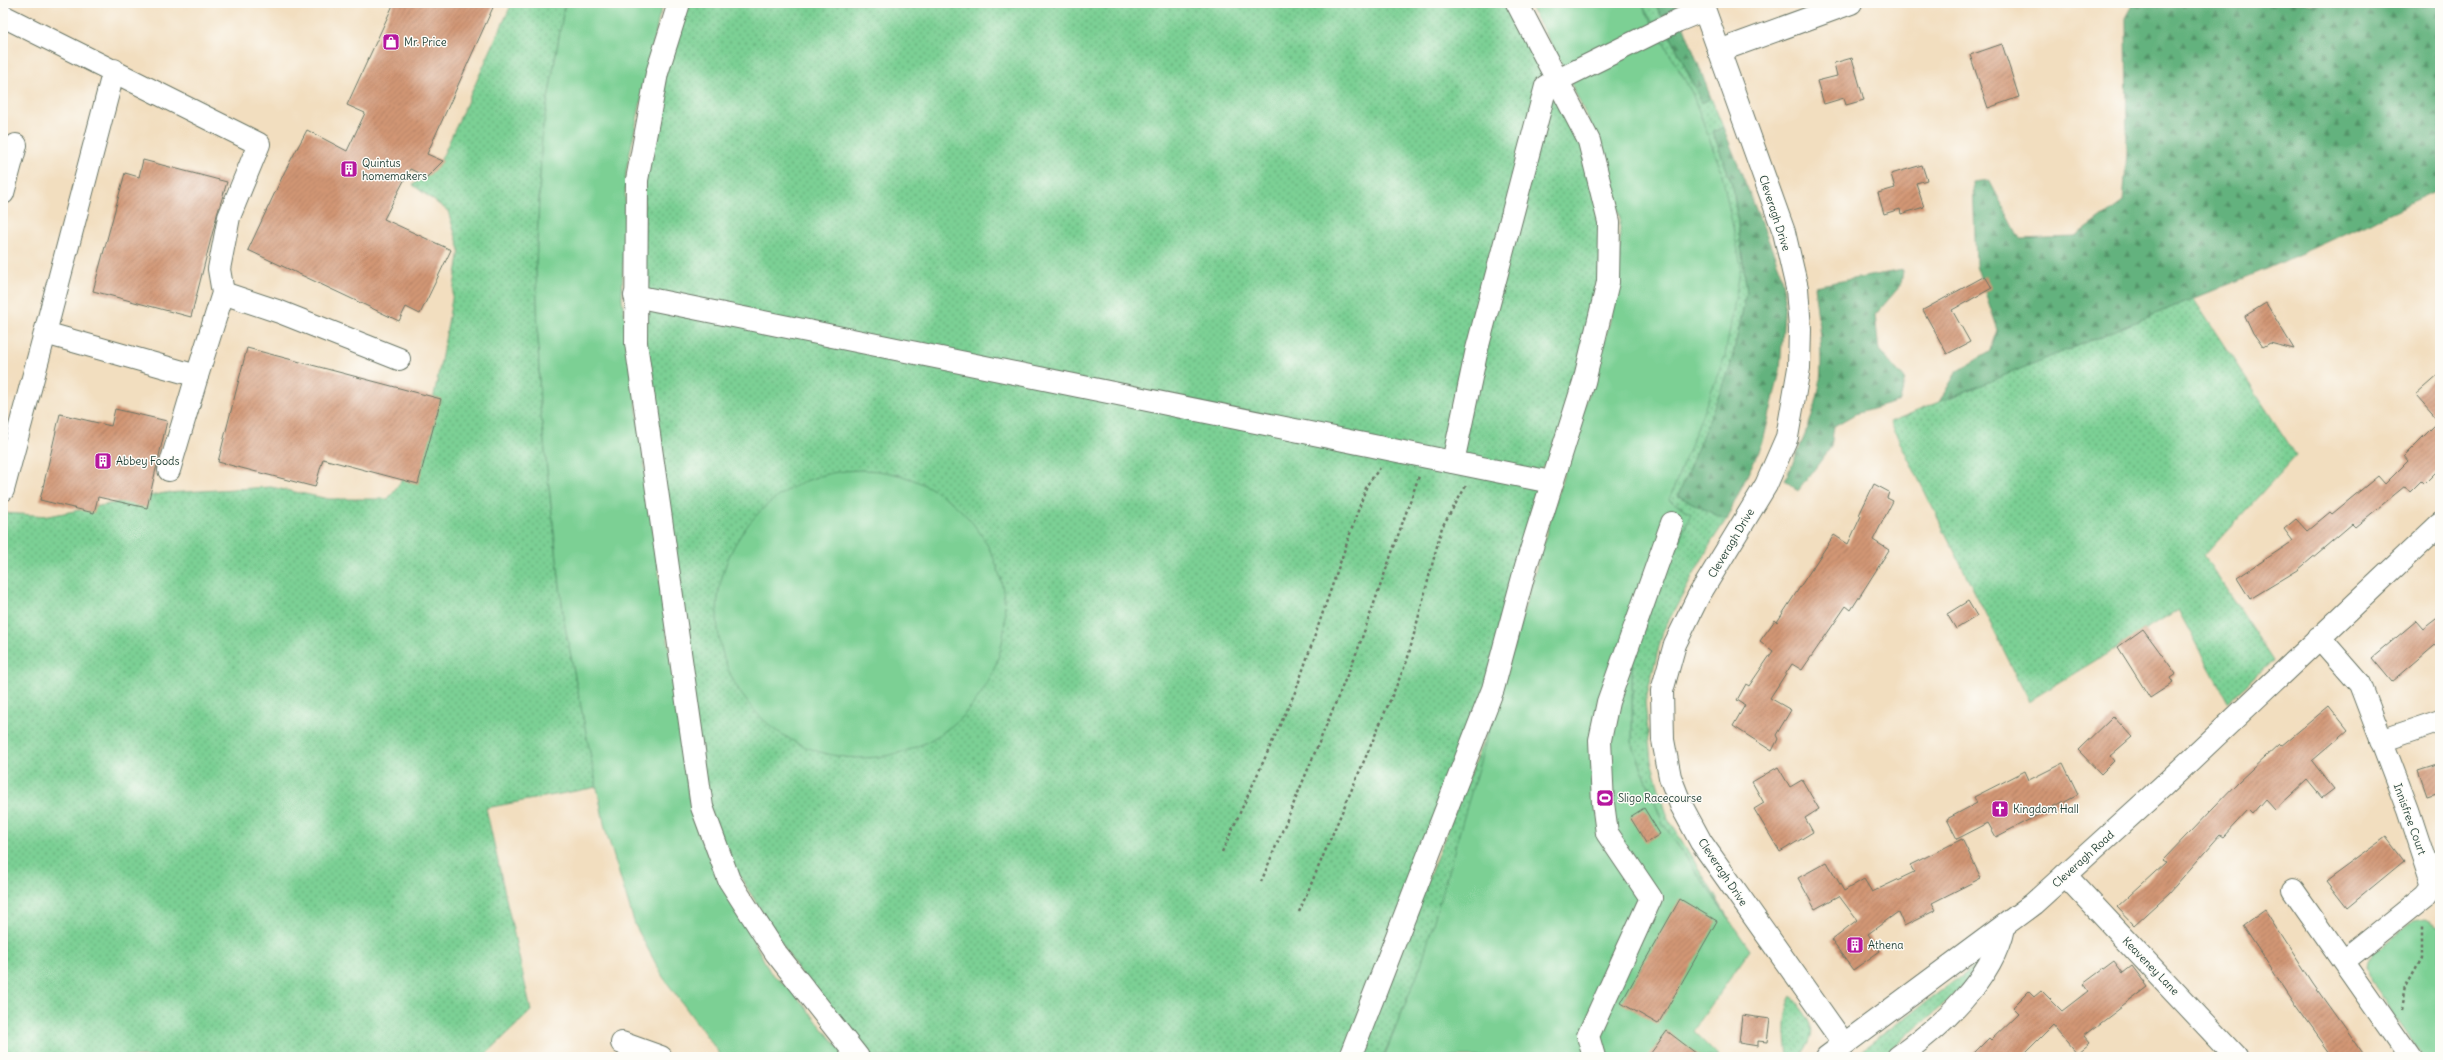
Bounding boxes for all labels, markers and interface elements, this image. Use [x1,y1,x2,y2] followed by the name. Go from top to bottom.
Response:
[381,32,401,52] shop icon: Mr. Price
[404,35,447,49] place label: Mr. Price
[362,156,427,183] place label: Quintus homemakers
[339,159,359,179] building icon: Quintus homemakers
[1756,173,1794,253] street label: Cleveragh Drive
[93,451,113,471] building icon: Abbey Foods
[116,454,180,468] place label: Abbey Foods
[1705,506,1757,580] street label: Cleveragh Drive
[2391,781,2430,857] street label: Innisfree Court
[1595,788,1615,808] sports icon: Sligo Racecourse
[1618,791,1702,805] place label: Sligo Racecourse
[1990,799,2010,819] church icon: Kingdom Hall
[2013,802,2079,816] place label: Kingdom Hall
[2049,827,2117,890] street label: Cleveragh Road
[1695,835,1751,909] street label: Cleveragh Drive
[2120,934,2182,998] street label: Keaveney Lane
[1845,935,1865,955] building icon: Athena
[1868,938,1904,952] place label: Athena

